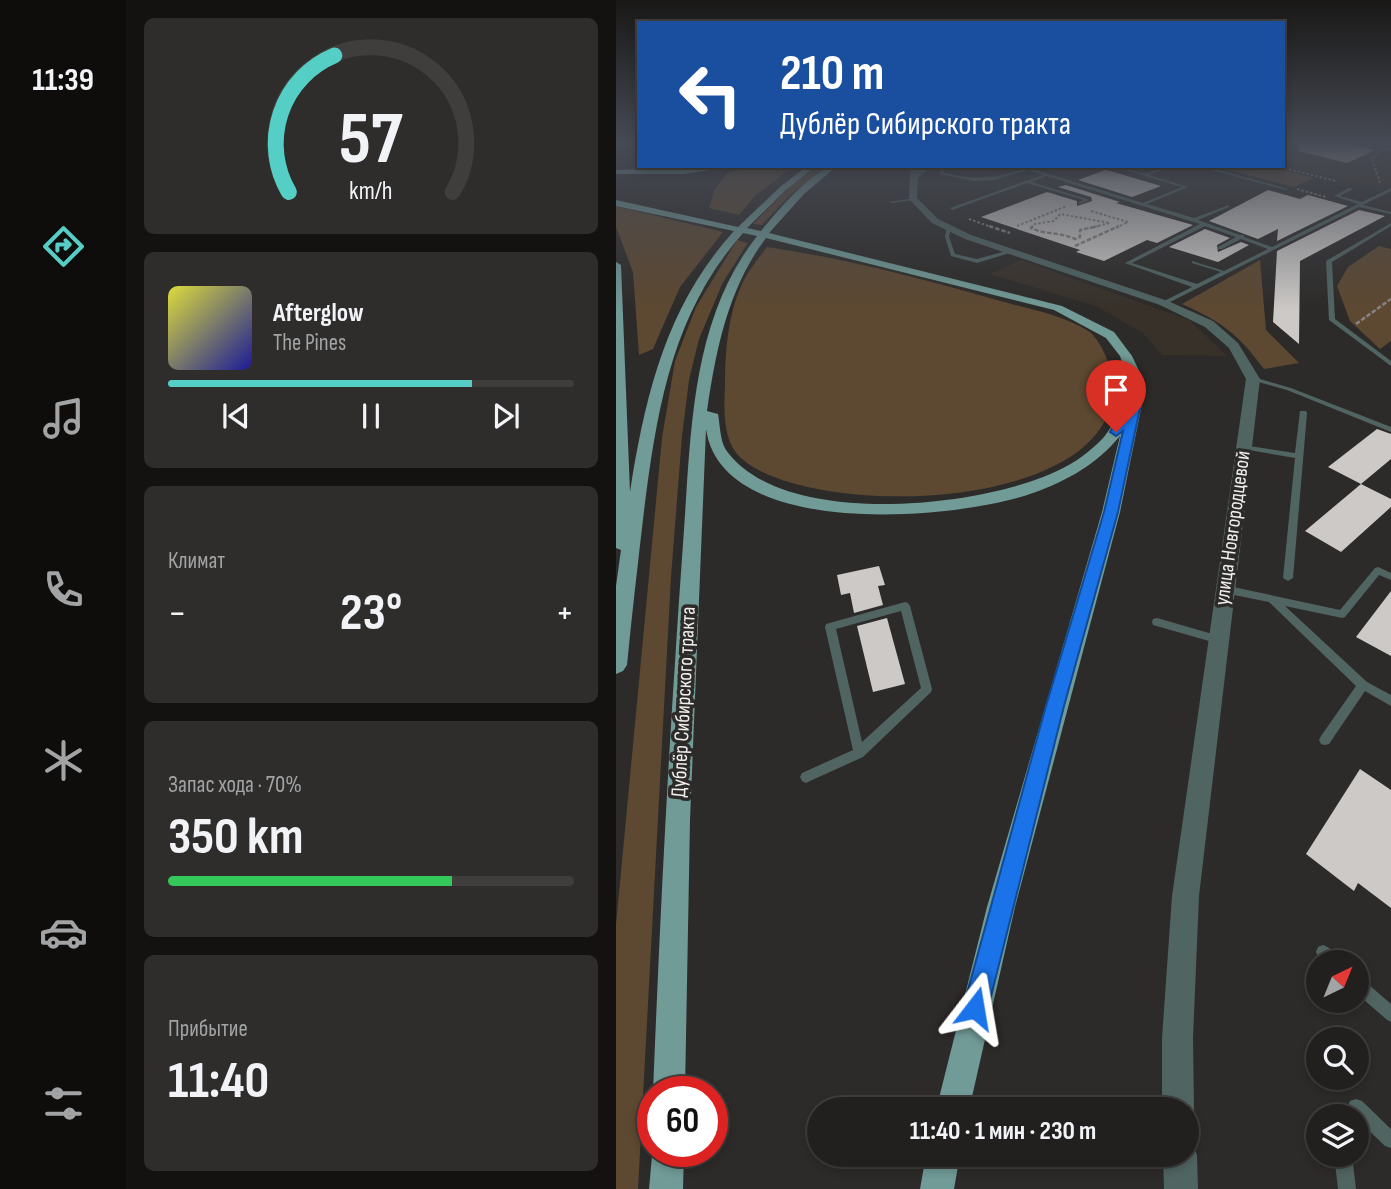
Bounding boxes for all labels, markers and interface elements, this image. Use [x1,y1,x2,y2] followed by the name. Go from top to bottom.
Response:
[780,45,884,104] text: 210 m
[665,49,756,140] icon: left
[32,61,94,100] text: 11:39
[339,96,403,184] text: 57
[780,105,1071,144] text: Дублёр Сибирского тракта
[349,176,393,207] text: km/h
[39,222,88,271] icon: directions
[273,298,364,329] text: Afterglow
[273,329,346,357] text: The Pines
[1086,360,1146,432] pin
[1097,371,1135,409] icon: arrive
[39,394,88,443] icon: music
[217,397,255,435] icon: previous
[352,397,390,435] icon: pause
[487,397,525,435] icon: next
[1209,449,1256,607] street label: улица Новгородцевой
[168,547,225,575] text: Климат
[39,565,88,614] icon: phone
[340,582,402,645] text: 23°
[168,591,187,636] text: −
[555,591,574,636] text: +
[666,606,701,798] street label: Дублёр Сибирского тракта
[39,736,88,785] icon: climate
[168,771,302,799] text: Запас хода · 70%
[168,806,303,869] text: 350 km
[39,908,88,957] icon: car
[1306,950,1368,1013] north arrow
[1306,950,1369,1167] map controls
[938,971,1012,1045] position arrow
[168,1015,248,1043] text: Прибытие
[1306,1027,1369,1090] button: search
[168,1050,269,1113] text: 11:40
[637,1076,728,1167] speed limit sign: 60
[39,1079,88,1128] icon: filters
[1306,1104,1369,1167] button: layers
[910,1116,1096,1147] text: 11:40 · 1 мин · 230 m

